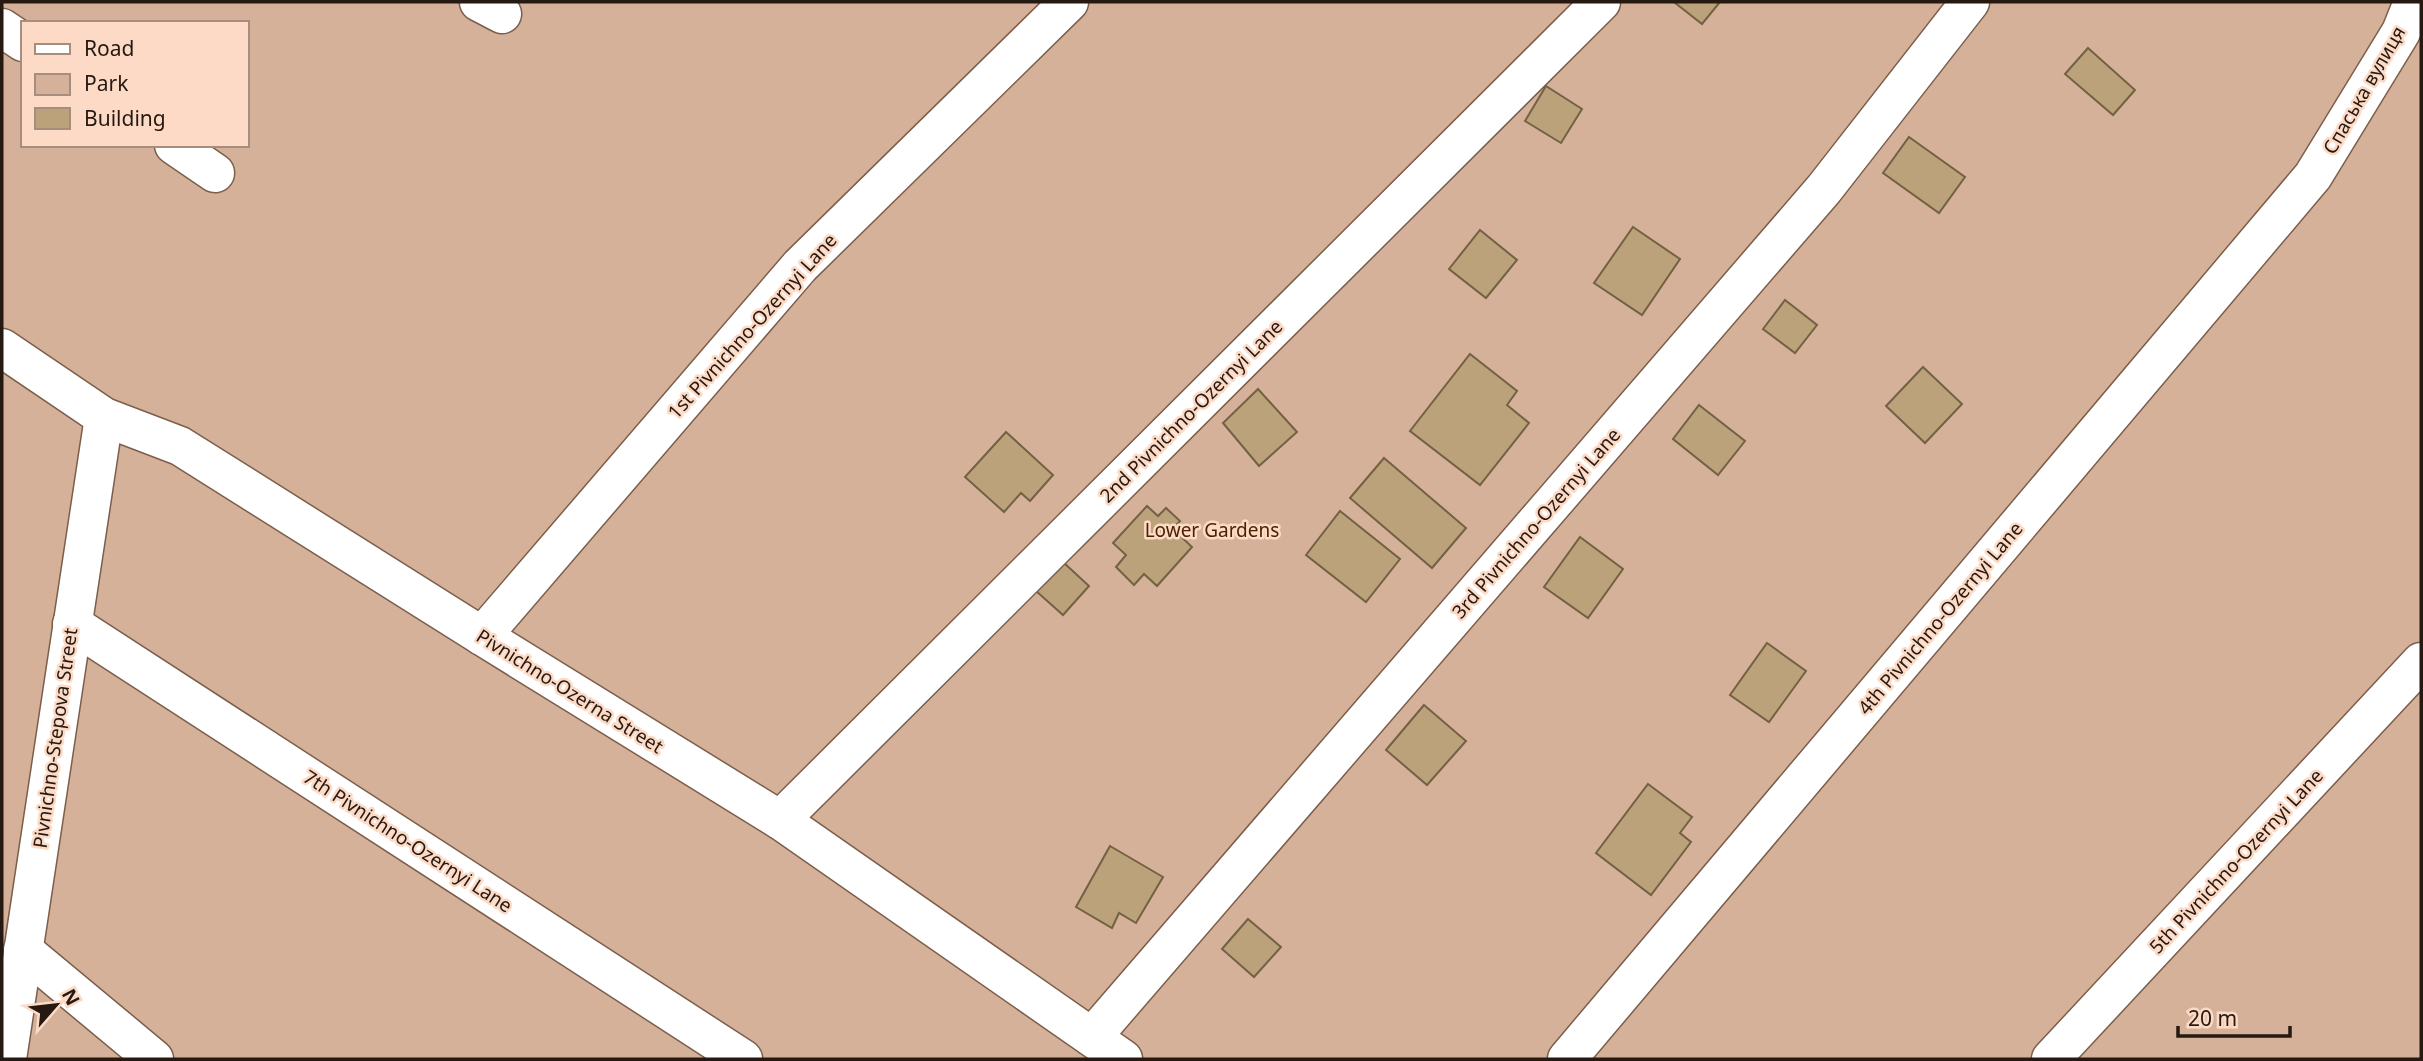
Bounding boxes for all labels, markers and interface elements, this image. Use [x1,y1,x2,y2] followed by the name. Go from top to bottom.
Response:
[21,21,248,147] legend
[2317,21,2411,159] street label: Спаська вулиця
[84,34,134,62] text: Road
[84,69,129,97] text: Park
[84,104,166,132] text: Building
[662,228,842,424] street label: 1st Pivnichno-Ozernyi Lane
[1094,314,1288,508] street label: 2nd Pivnichno-Ozernyi Lane
[1446,422,1626,624] street label: 3rd Pivnichno-Ozernyi Lane
[1852,516,2028,720] street label: 4th Pivnichno-Ozernyi Lane
[1145,517,1279,543] park label: Lower Gardens
[472,623,668,759] street label: Pivnichno-Ozerna Street
[27,626,83,850] street label: Pivnichno-Stepova Street
[2143,763,2329,959] street label: 5th Pivnichno-Ozernyi Lane
[299,764,517,918] street label: 7th Pivnichno-Ozernyi Lane
[21,970,91,1040] north arrow
[56,984,86,1010] text: N
[2178,995,2290,1038] scale bar
[2188,1004,2237,1032] text: 20 m

